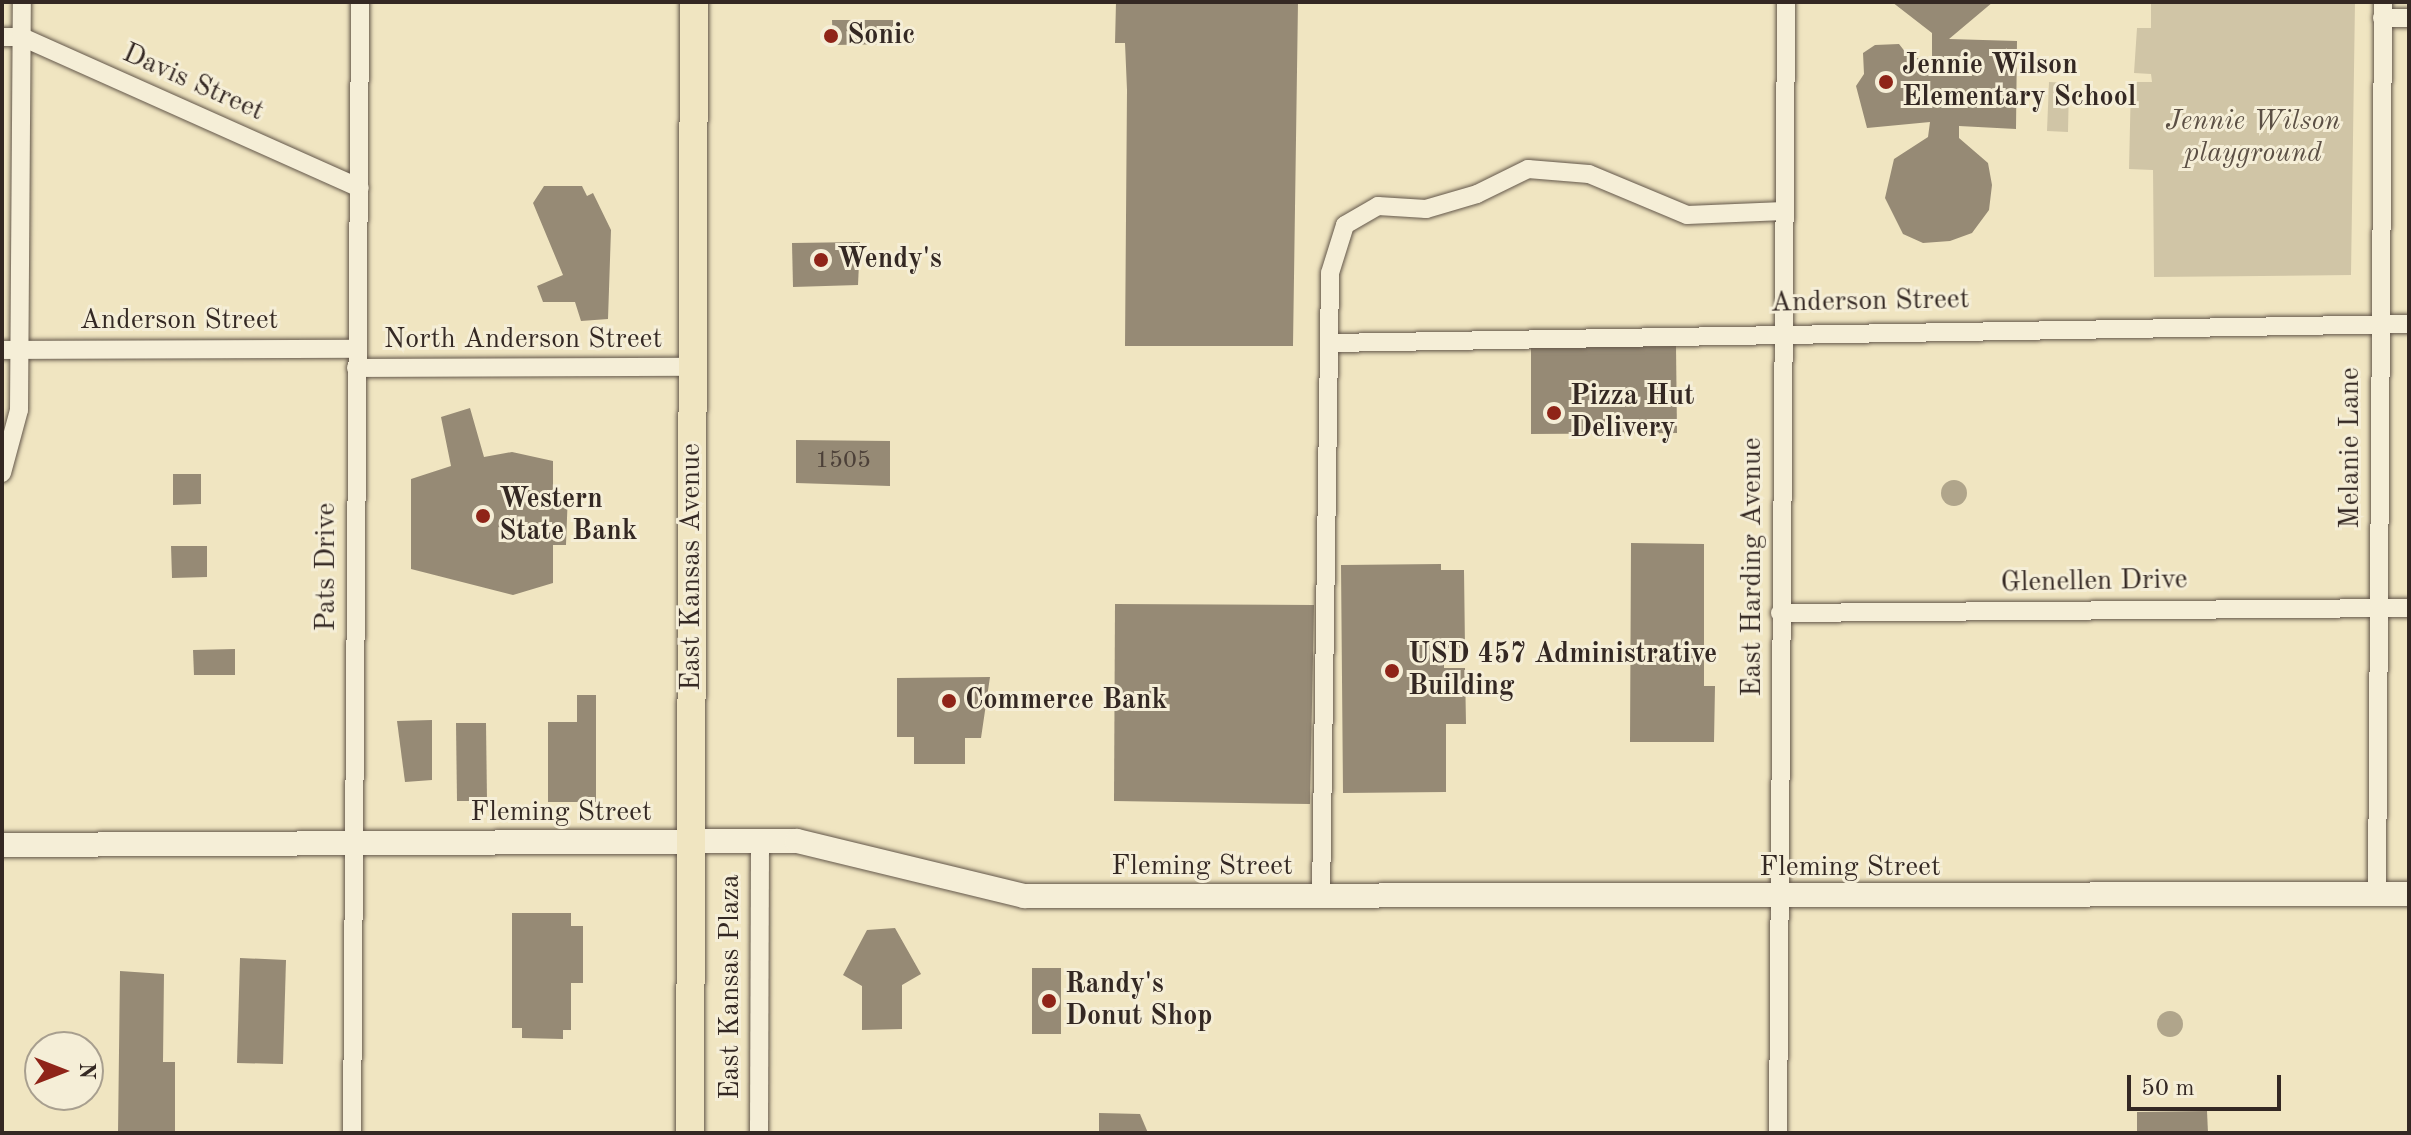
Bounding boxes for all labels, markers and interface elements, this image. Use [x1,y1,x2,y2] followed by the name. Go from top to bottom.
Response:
[847,19,915,53] place label: Sonic
[822,27,840,45] marker: Sonic
[117,37,269,129] street label: Davis Street
[1902,49,2136,115] place label: Jennie Wilson Elementary School
[1877,73,1895,91] marker: Jennie Wilson Elementary School
[2166,105,2340,171] park label: Jennie Wilson playground
[837,243,942,277] place label: Wendy's
[812,251,830,269] marker: Wendy's
[1770,283,1970,321] street label: Anderson Street
[80,304,278,338] street label: Anderson Street
[384,323,662,357] street label: North Anderson Street
[2334,367,2368,529] street label: Melanie Lane
[1570,380,1694,446] place label: Pizza Hut Delivery
[1545,404,1563,422] marker: Pizza Hut Delivery
[1736,437,1770,697] street label: East Harding Avenue
[675,443,709,691] street label: East Kansas Avenue
[815,448,871,476] house number: 1505
[499,483,637,549] place label: Western State Bank
[310,503,344,631] street label: Pats Drive
[474,507,492,525] marker: Western State Bank
[2000,564,2188,600] street label: Glenellen Drive
[1408,638,1717,704] place label: USD 457 Administrative Building
[1383,662,1401,680] marker: USD 457 Administrative Building
[965,684,1167,718] place label: Commerce Bank
[940,692,958,710] marker: Commerce Bank
[470,796,652,830] street label: Fleming Street
[1111,850,1293,884] street label: Fleming Street
[1759,851,1941,885] street label: Fleming Street
[714,874,748,1100] street label: East Kansas Plaza
[1065,968,1213,1034] place label: Randy's Donut Shop
[1040,992,1058,1010] marker: Randy's Donut Shop
[24,1031,104,1111] north arrow
[2131,1059,2285,1109] scale bar
[75,1063,97,1079] text: N
[2141,1077,2195,1101] text: 50 m

